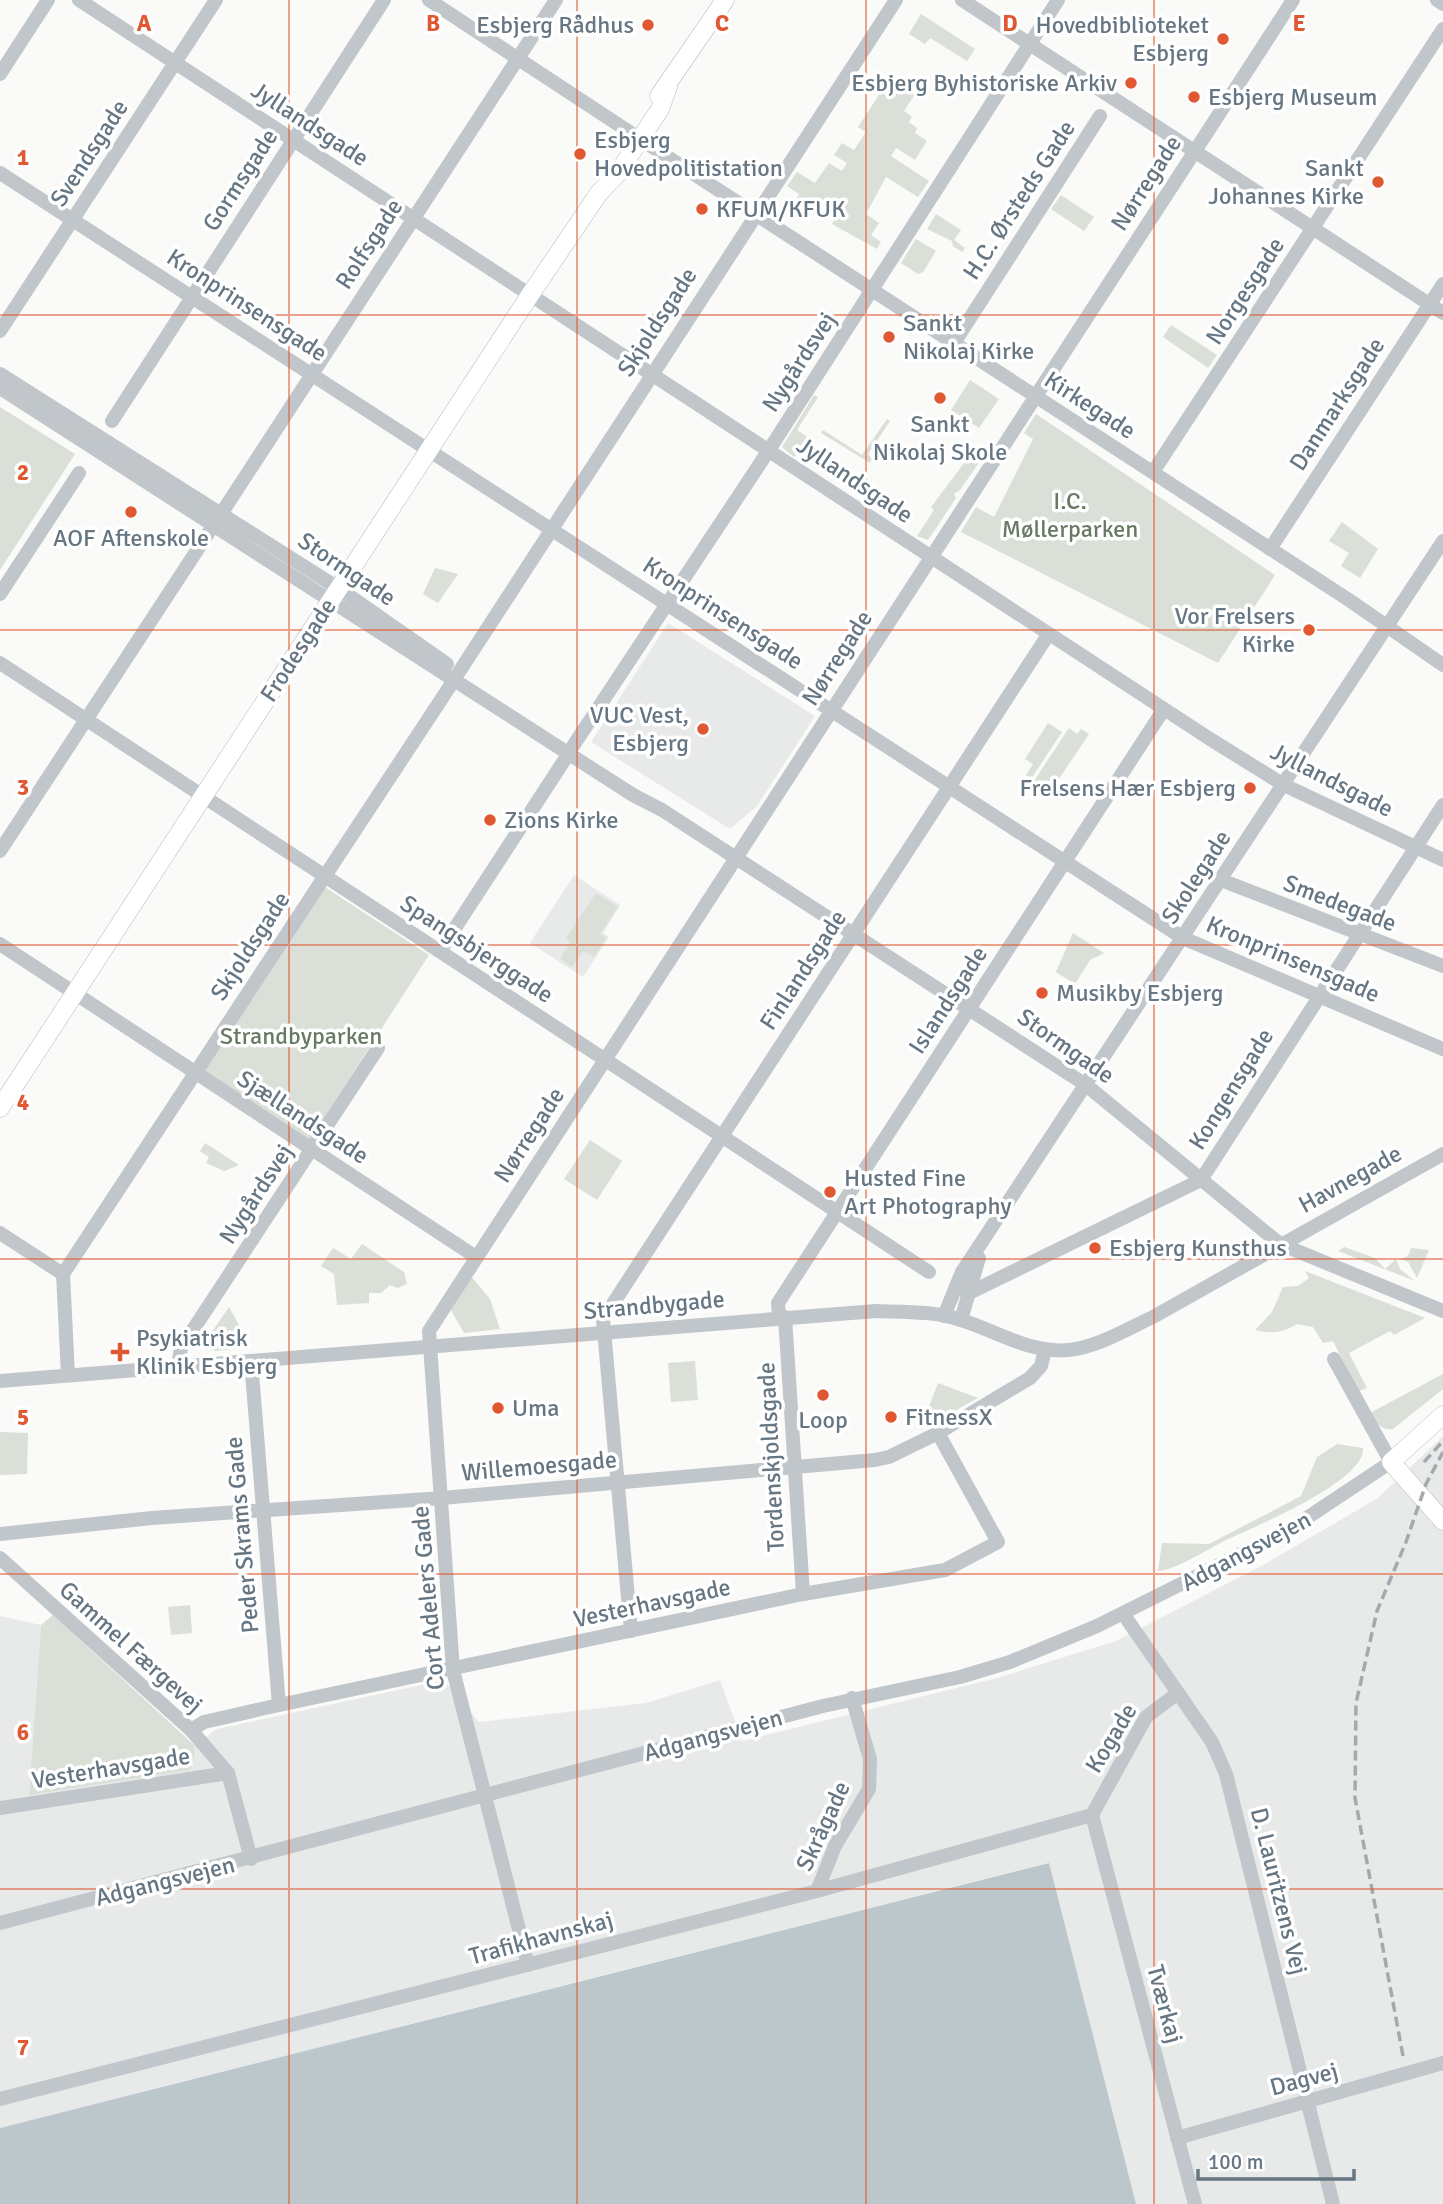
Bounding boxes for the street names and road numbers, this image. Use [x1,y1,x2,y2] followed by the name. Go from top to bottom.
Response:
[246,75,374,173] street label: Jyllandsgade
[43,94,135,212] street label: Svendsgade
[956,115,1082,285] street label: H.C. Ørsteds Gade
[196,123,284,237] street label: Gormsgade
[1104,130,1188,236] street label: Nørregade
[329,193,409,295] street label: Rolfsgade
[1199,232,1291,350] street label: Norgesgade
[161,242,333,368] street label: Kronprinsensgade
[611,262,703,382] street label: Skjoldsgade
[756,306,842,418] street label: Nygårdsvej
[1283,332,1391,476] street label: Danmarksgade
[1039,364,1141,446] street label: Kirkegade
[791,430,919,530] street label: Jyllandsgade
[292,525,402,613] street label: Stormgade
[637,550,809,676] street label: Kronprinsensgade
[253,593,343,707] street label: Frodesgade
[795,605,879,711] street label: Nørregade
[1266,736,1398,824] street label: Jyllandsgade
[1155,825,1237,929] street label: Skolegade
[1279,868,1401,938] street label: Smedegade
[204,886,296,1006] street label: Skjoldsgade
[395,888,559,1010] street label: Spangsbjerggade
[753,904,853,1036] street label: Finlandsgade
[1202,909,1384,1009] street label: Kronprinsensgade
[902,940,994,1060] street label: Islandsgade
[1012,1002,1120,1090] street label: Stormgade
[1182,1023,1280,1155] street label: Kongensgade
[232,1063,374,1171] street label: Sjællandsgade
[487,1082,571,1188] street label: Nørregade
[213,1138,299,1250] street label: Nygårdsvej
[1293,1138,1407,1220] street label: Havnegade
[582,1284,726,1326] street label: Strandbygade
[751,1361,791,1553] street label: Tordenskjoldsgade
[218,1435,266,1635] street label: Peder Skrams Gade
[460,1444,618,1488] street label: Willemoesgade
[1176,1504,1316,1598] street label: Adgangsvejen
[405,1505,451,1691] street label: Cort Adelers Gade
[571,1572,733,1634] street label: Vesterhavsgade
[53,1575,209,1719] street label: Gammel Færgevej
[1079,1698,1143,1778] street label: Kogade
[640,1702,786,1768] street label: Adgangsvejen
[30,1741,192,1795] street label: Vesterhavsgade
[789,1776,857,1876] street label: Skrågade
[1244,1804,1314,1978] street label: D. Lauritzens Vej
[92,1849,238,1913] street label: Adgangsvejen
[466,1904,616,1972] street label: Trafikhavnskaj
[1140,1962,1190,2046] street label: Tværkaj
[1267,2056,1341,2102] street label: Dagvej

